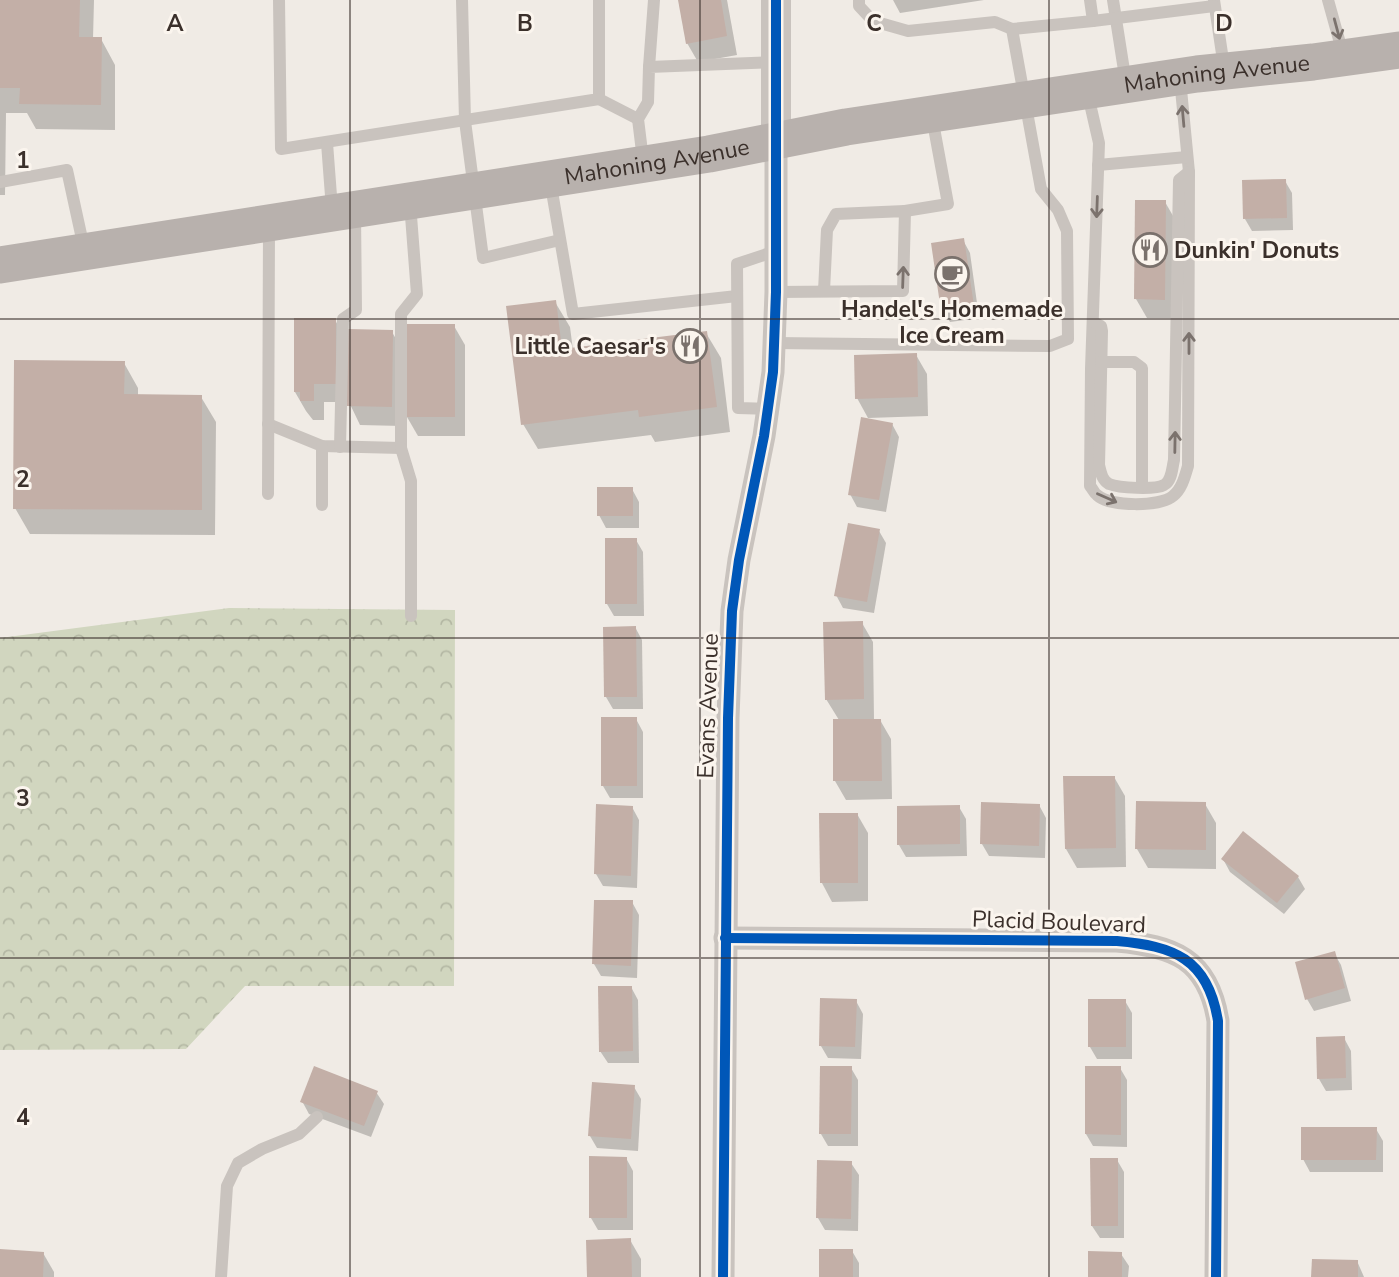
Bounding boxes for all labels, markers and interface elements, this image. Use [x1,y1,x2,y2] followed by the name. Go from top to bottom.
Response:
[166,8,184,39] text: A
[517,8,533,39] text: B
[866,8,882,39] text: C
[1215,8,1233,39] text: D
[1331,17,1344,40] one-way arrow
[1122,47,1311,100] street label: Mahoning Avenue
[1177,105,1190,127] one-way arrow
[562,131,752,192] street label: Mahoning Avenue
[16,145,30,176] text: 1
[1090,195,1104,218] one-way arrow
[1131,231,1169,269] restaurant icon: Dunkin' Donuts
[1174,235,1339,266] place label: Dunkin' Donuts
[933,255,971,293] cafe icon: Handel's Homemade Ice Cream
[896,266,910,289] one-way arrow
[841,294,1063,351] place label: Handel's Homemade Ice Cream
[671,327,709,365] restaurant icon: Little Caesar's
[514,331,666,362] place label: Little Caesar's
[1182,332,1196,355] one-way arrow
[1168,431,1182,454] one-way arrow
[16,464,30,495] text: 2
[1096,492,1117,505] one-way arrow
[690,633,726,779] street label: Evans Avenue
[16,783,30,814] text: 3
[971,903,1147,941] street label: Placid Boulevard
[16,1102,30,1133] text: 4

